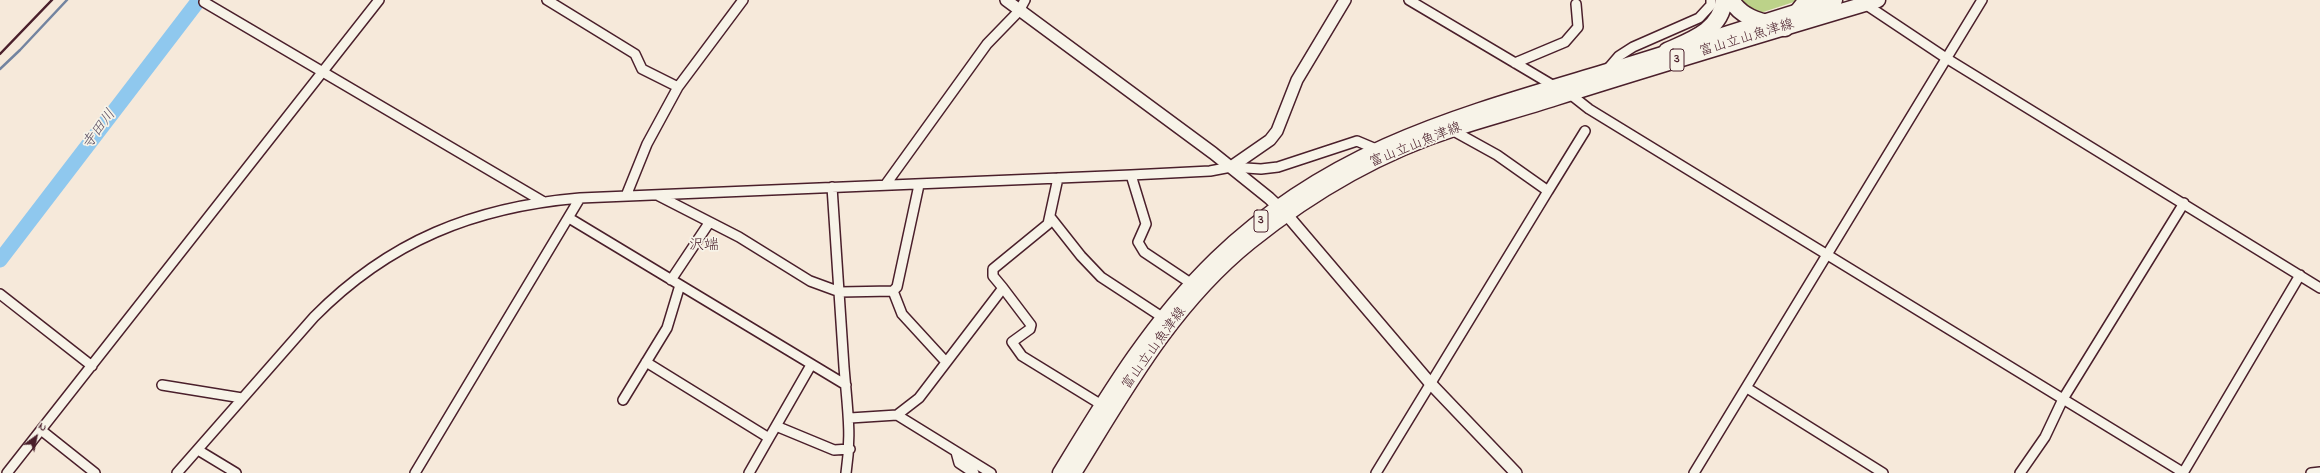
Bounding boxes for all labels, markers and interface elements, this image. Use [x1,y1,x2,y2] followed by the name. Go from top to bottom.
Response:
[1698,17,1796,61] street label: 富山立山魚津線
[1670,49,1684,71] road number: 3
[79,107,121,153] water label: 寺田川
[1367,120,1465,172] street label: 富山立山魚津線
[1254,210,1268,232] road number: 3
[689,238,719,256] district label: 沢端
[1119,304,1191,394] street label: 富山立山魚津線
[16,417,56,457] north arrow
[35,418,50,436] text: N

